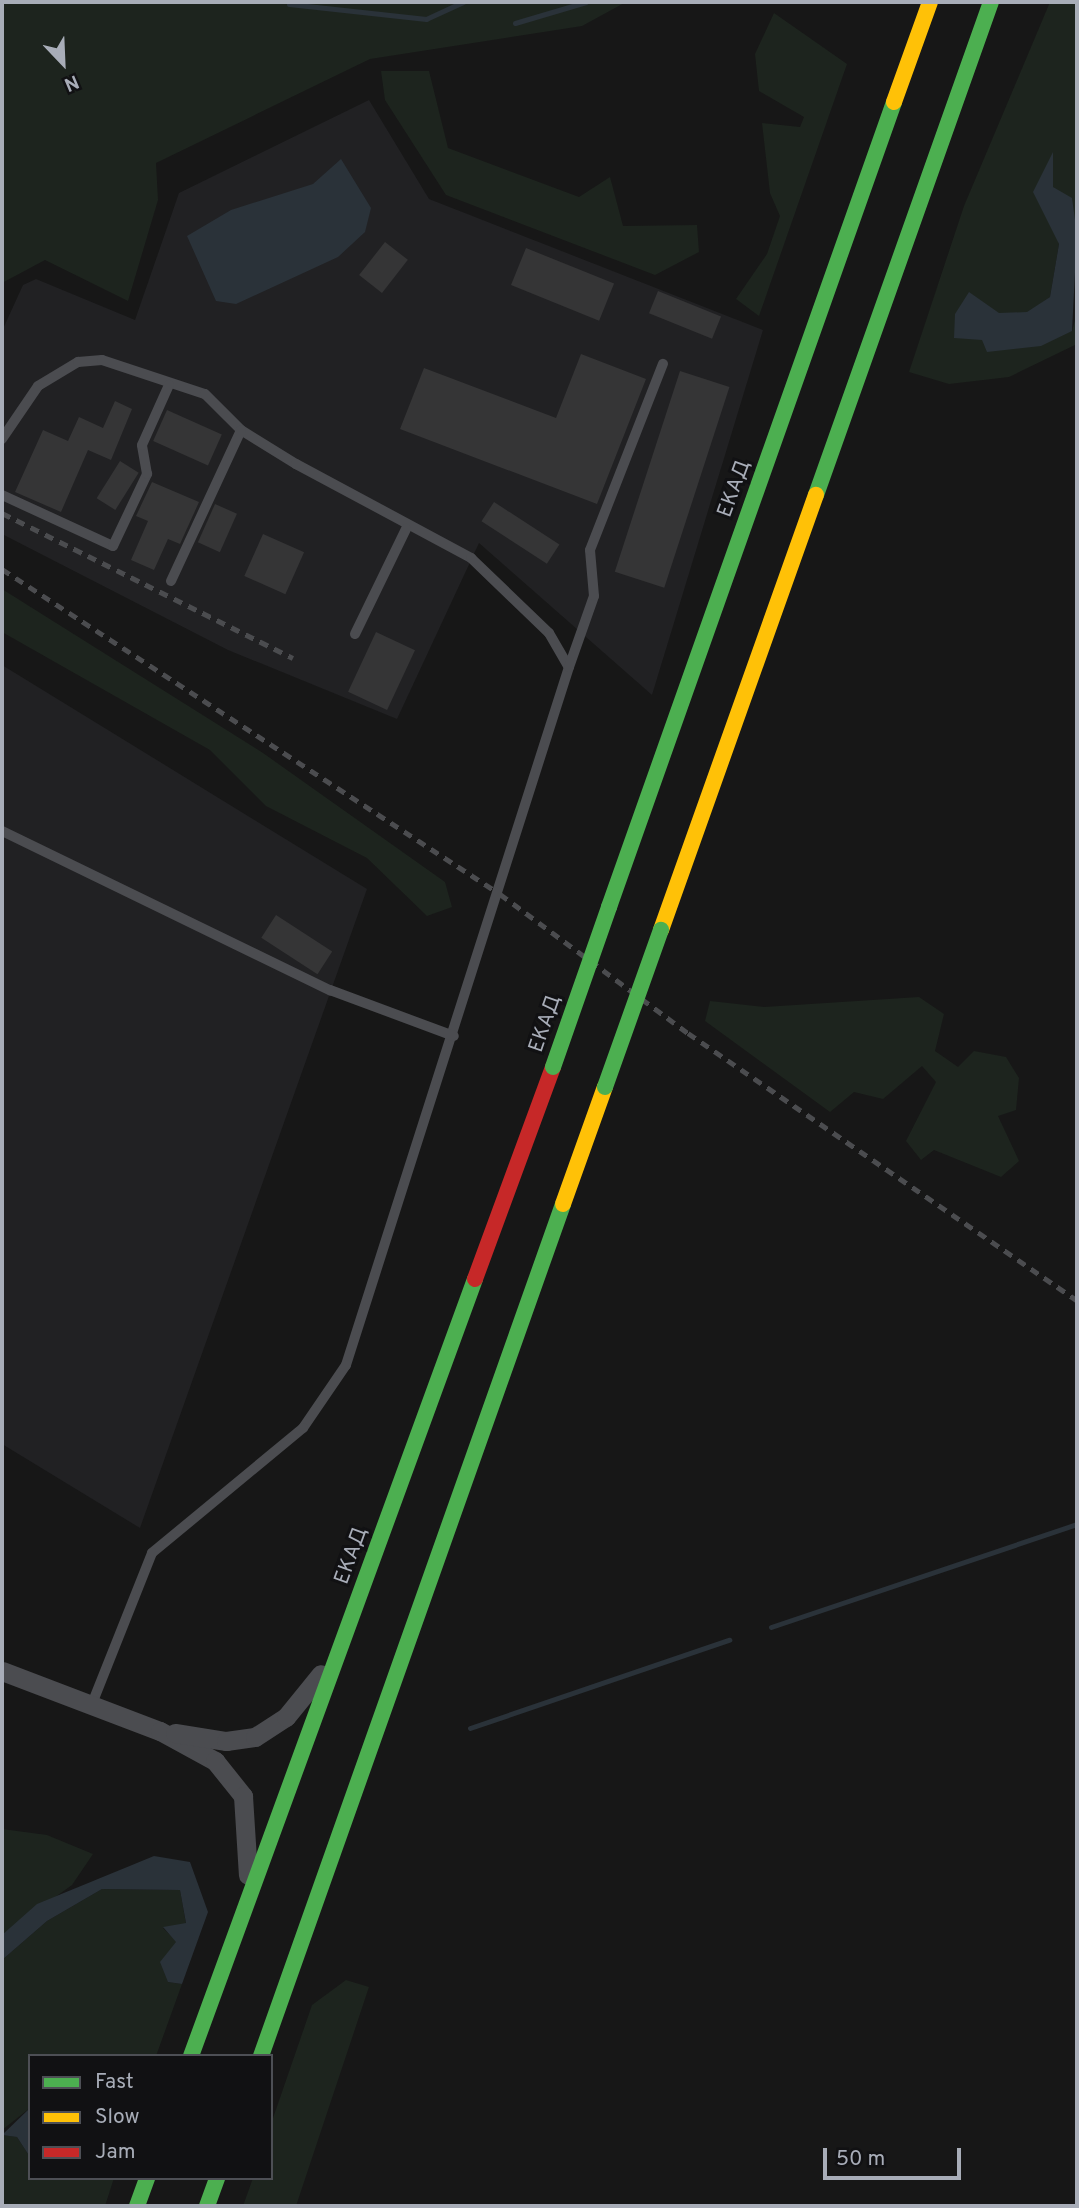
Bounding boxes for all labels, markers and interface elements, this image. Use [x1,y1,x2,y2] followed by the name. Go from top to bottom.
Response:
[28,28,98,98] north arrow
[60,69,82,96] text: N
[713,457,757,521] street label: ЕКАД
[524,992,568,1056] street label: ЕКАД
[330,1524,374,1588] street label: ЕКАД
[28,2054,273,2180] legend
[95,2069,134,2096] text: Fast
[95,2104,140,2131] text: Slow
[827,2134,965,2178] scale bar
[95,2139,136,2166] text: Jam
[836,2146,885,2173] text: 50 m

